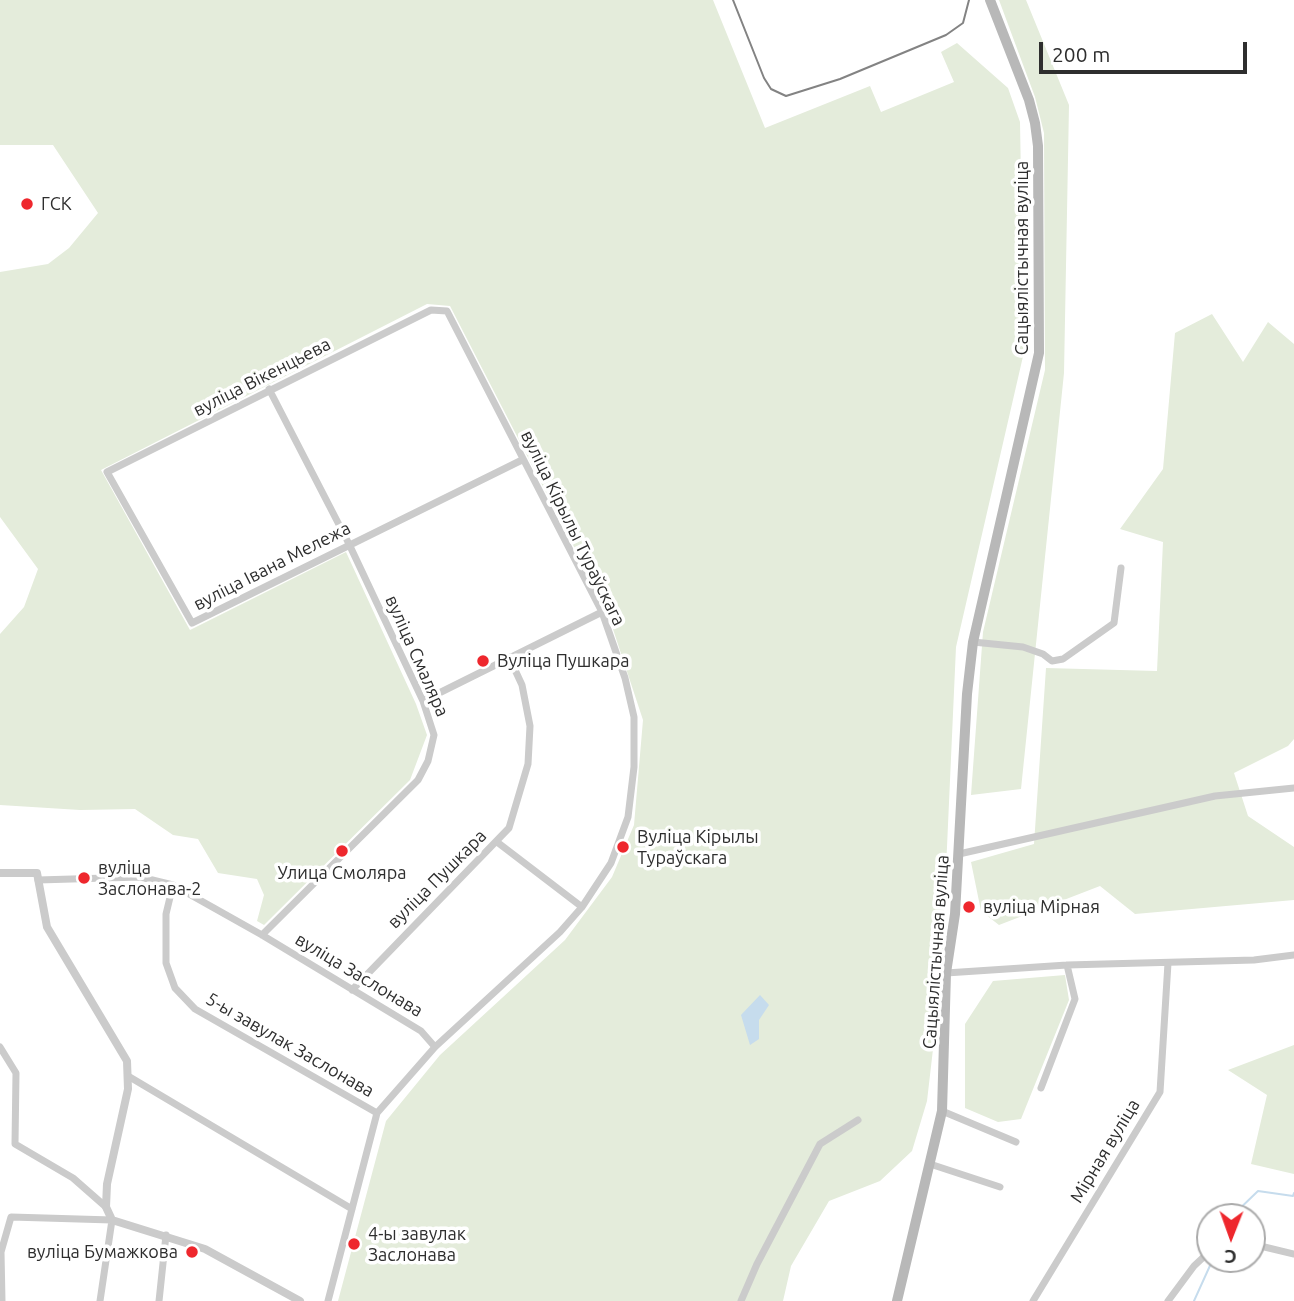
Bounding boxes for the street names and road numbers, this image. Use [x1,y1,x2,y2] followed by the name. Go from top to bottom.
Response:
[1011,161,1033,355] street label: Сацыялістычная вуліца
[190,333,334,421] street label: вуліца Вікенцьева
[516,427,630,629] street label: вуліца Кірылы Тураўскага
[190,517,354,615] street label: вуліца Івана Мележа
[381,592,453,720] street label: вуліца Смаляра
[383,825,491,933] street label: вуліца Пушкара
[918,854,954,1050] street label: Сацыялістычная вуліца
[291,928,427,1022] street label: вуліца Заслонава
[202,988,378,1102] street label: 5-ы завулак Заслонава
[1066,1095,1144,1207] street label: Мірная вуліца

